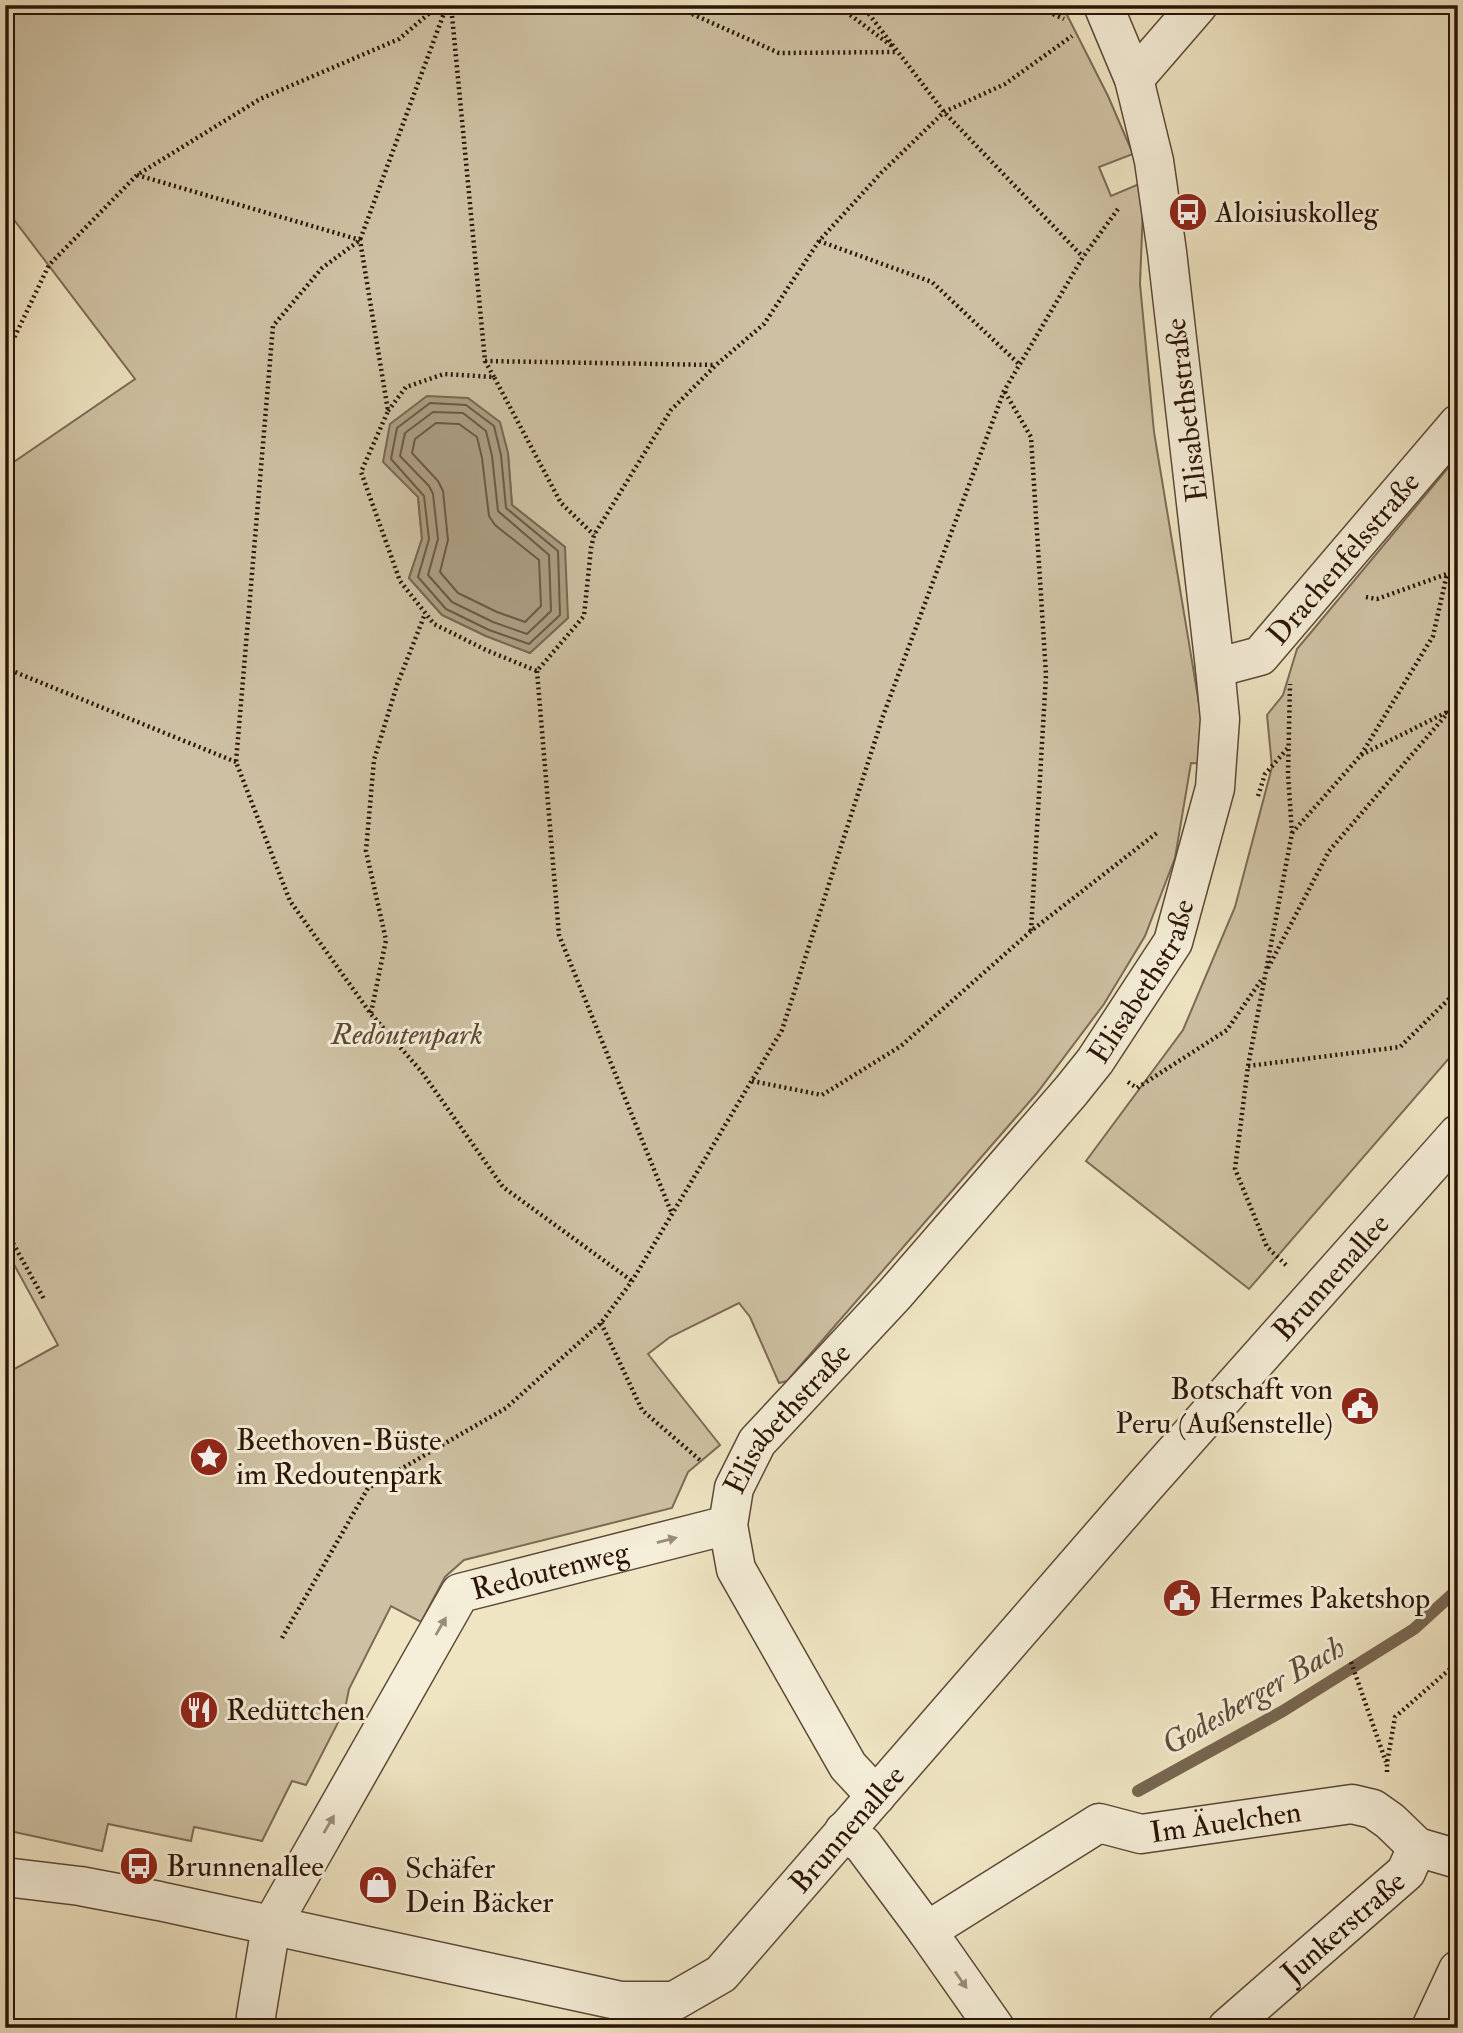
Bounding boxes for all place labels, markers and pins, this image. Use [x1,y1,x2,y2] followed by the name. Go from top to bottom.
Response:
[1167,191,1209,233] bus stop icon: Aloisiuskolleg
[1214,194,1380,231] place label: Aloisiuskolleg
[1115,1371,1333,1442] place label: Botschaft von Peru (Außenstelle)
[1339,1385,1381,1427] public building icon: Botschaft von Peru (Außenstelle)
[236,1422,443,1493] place label: Beethoven-Büste im Redoutenpark
[188,1436,230,1478] place icon: Beethoven-Büste im Redoutenpark
[1161,1577,1203,1619] public building icon: Hermes Paketshop
[1209,1580,1430,1617] place label: Hermes Paketshop
[178,1689,220,1731] restaurant icon: Redüttchen
[226,1692,365,1729] place label: Redüttchen
[118,1845,160,1887] bus stop icon: Brunnenallee
[166,1848,324,1885] place label: Brunnenallee
[405,1850,553,1921] place label: Schäfer Dein Bäcker
[357,1864,399,1906] shop icon: Schäfer Dein Bäcker

